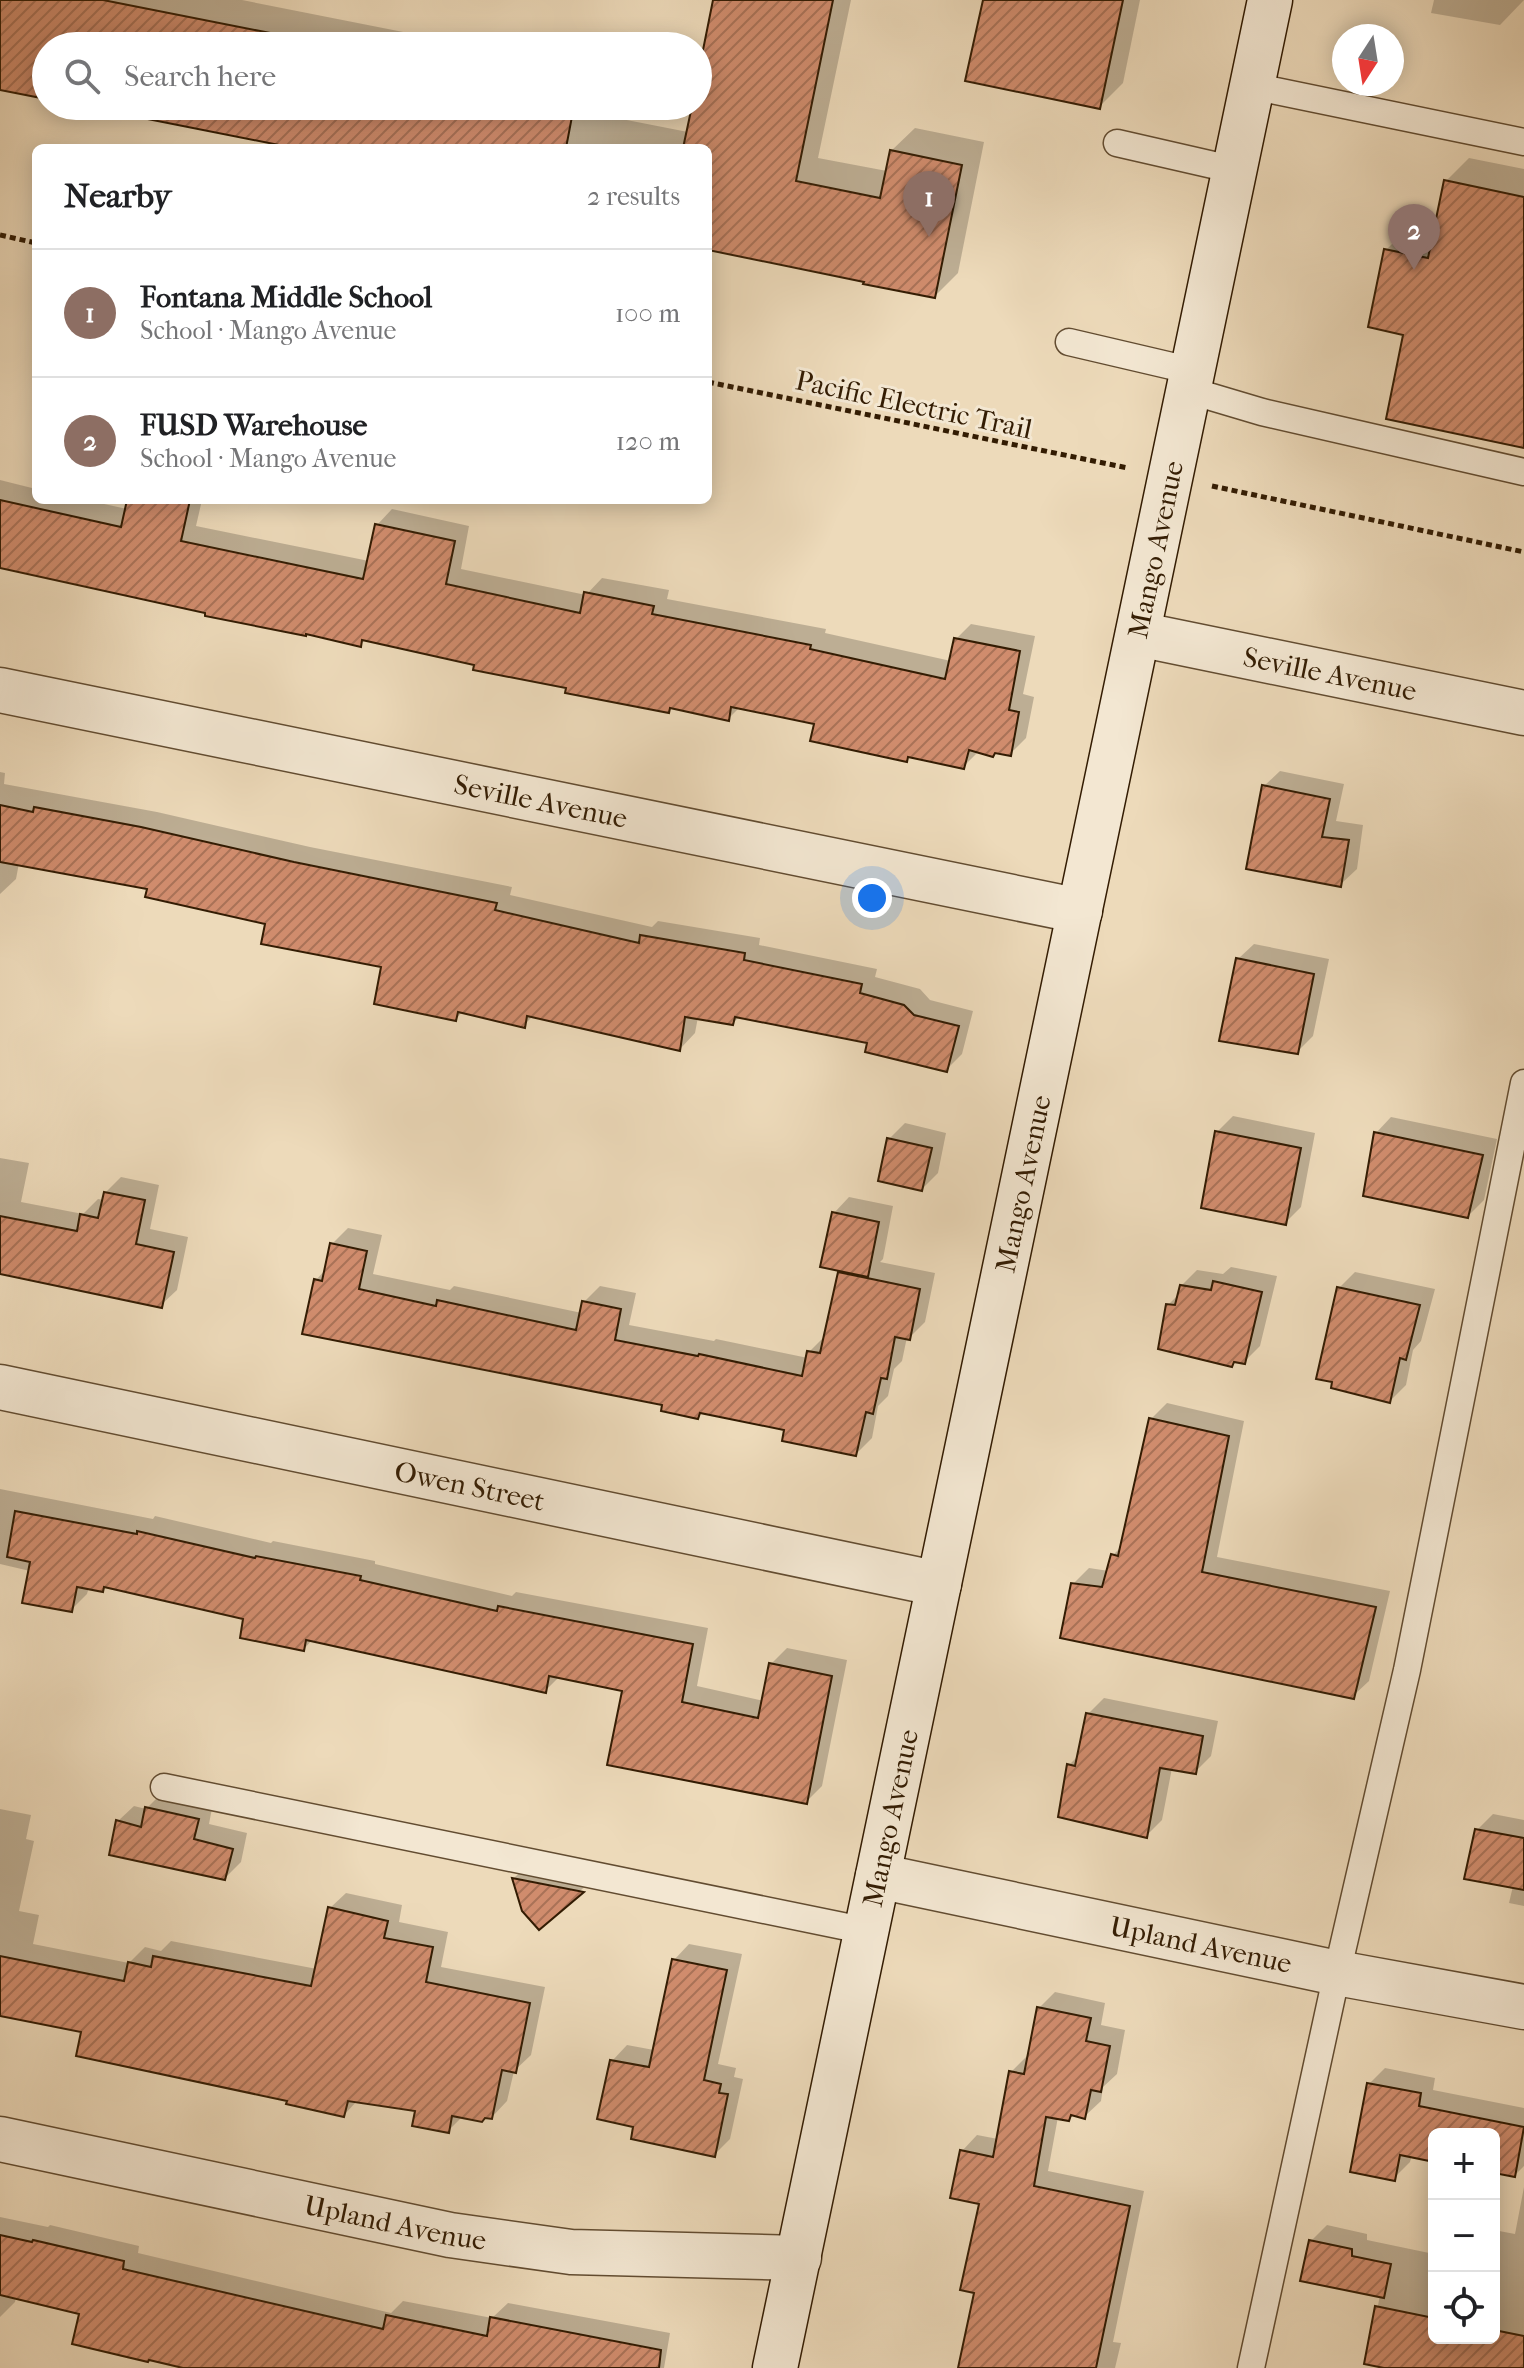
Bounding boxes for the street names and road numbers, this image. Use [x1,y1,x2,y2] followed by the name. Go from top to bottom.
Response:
[793,363,1035,446] street label: Pacific Electric Trail
[1121,458,1190,641] street label: Mango Avenue
[1240,640,1420,708] street label: Seville Avenue
[451,767,630,835] street label: Seville Avenue
[988,1092,1058,1275] street label: Mango Avenue
[392,1454,548,1518] street label: Owen Street
[856,1726,925,1910] street label: Mango Avenue
[1107,1909,1295,1980] street label: Upland Avenue
[301,2188,489,2257] street label: Upland Avenue

